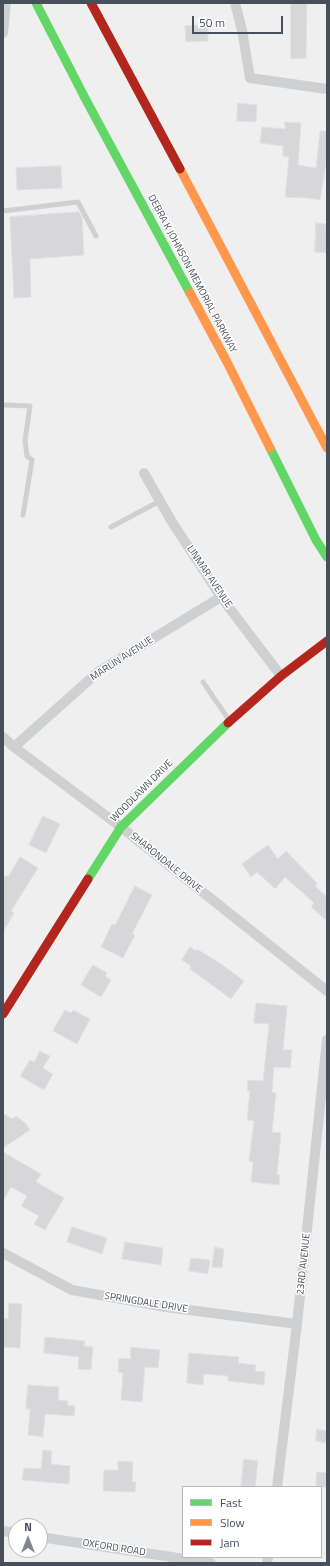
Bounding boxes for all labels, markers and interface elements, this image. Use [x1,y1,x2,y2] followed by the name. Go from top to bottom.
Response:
[194,8,285,34] scale bar
[199,13,225,32] text: 50 m
[145,193,239,355] street label: DEBRA K JOHNSON MEMORIAL PARKWAY
[184,544,234,610] street label: LINMAR AVENUE
[88,634,156,684] street label: MARLIN AVENUE
[108,757,176,825] street label: WOODLAWN DRIVE
[128,830,204,896] street label: SHARONDALE DRIVE
[295,1233,313,1295] street label: 23RD AVENUE
[104,1290,188,1316] street label: SPRINGDALE DRIVE
[182,1486,322,1558] legend
[220,1493,242,1512] text: Fast
[220,1513,245,1532] text: Slow
[8,1518,48,1558] north arrow
[24,1519,32,1535] text: N
[220,1533,240,1552] text: Jam
[82,1537,146,1559] street label: OXFORD ROAD

